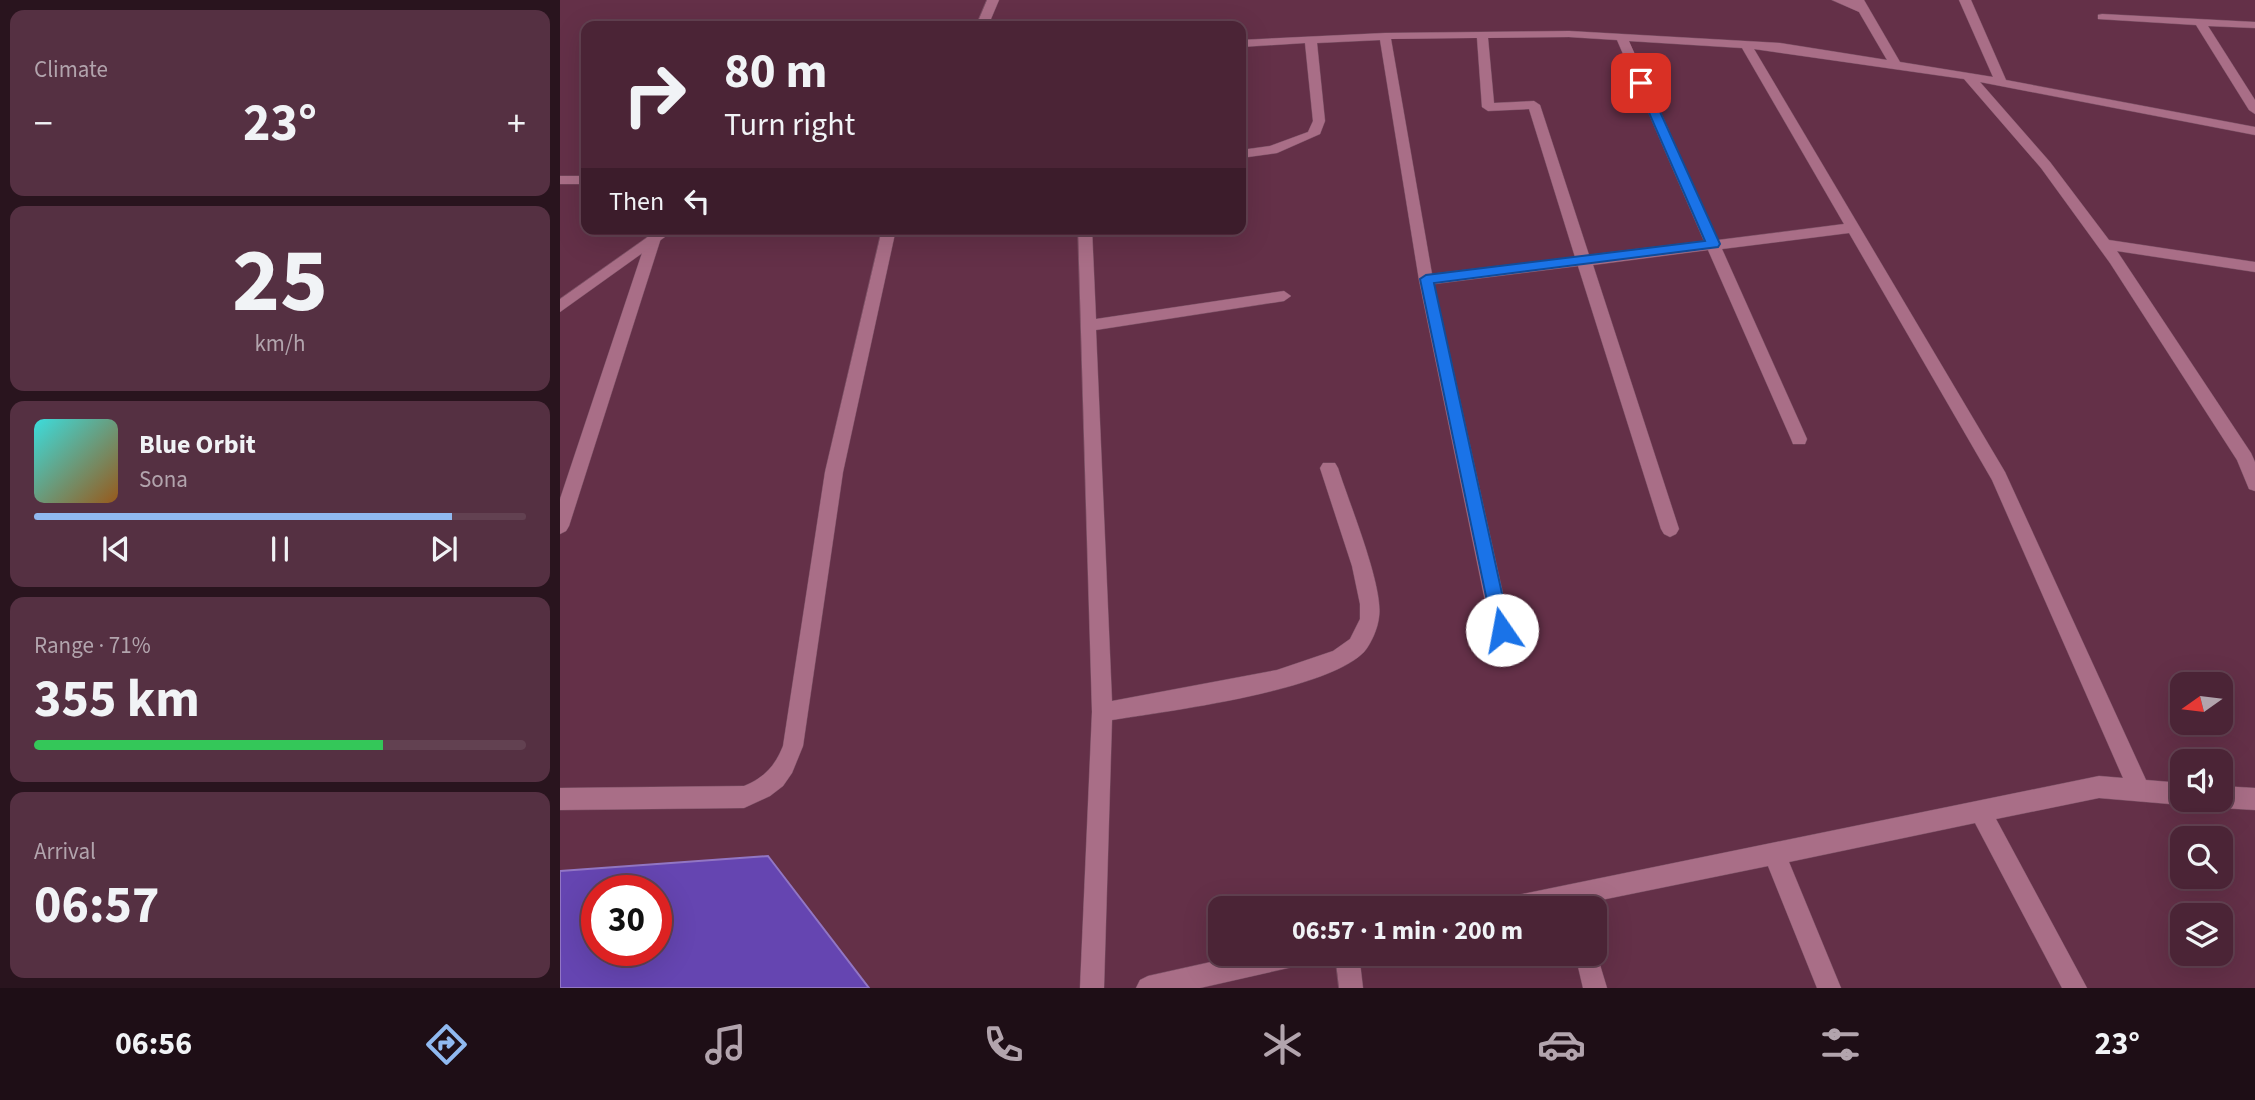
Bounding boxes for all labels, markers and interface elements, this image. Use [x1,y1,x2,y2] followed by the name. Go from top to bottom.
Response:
[724,37,828,107] text: 80 m
[609,49,700,140] icon: right
[34,53,108,86] text: Climate
[1611,53,1671,113] pin
[1622,64,1660,102] icon: arrive
[243,87,317,161] text: 23°
[34,97,53,151] text: −
[507,97,526,151] text: +
[724,102,855,148] text: Turn right
[678,182,716,220] icon: left
[609,183,664,220] text: Then
[232,217,328,346] text: 25
[254,327,306,360] text: km/h
[139,426,256,463] text: Blue Orbit
[139,463,188,496] text: Sona
[97,530,135,568] icon: previous
[261,530,299,568] icon: pause
[425,530,463,568] icon: next
[1465,593,1539,667] position arrow
[34,629,151,662] text: Range · 71%
[34,663,200,737] text: 355 km
[2170,672,2233,735] north arrow
[2170,672,2233,966] map controls
[2170,749,2233,812] button: sound
[2170,826,2233,889] button: search
[34,835,96,868] text: Arrival
[34,869,159,943] text: 06:57
[581,875,672,966] speed limit sign: 30
[2170,903,2233,966] button: layers
[1292,912,1523,949] text: 06:57 · 1 min · 200 m
[422,1020,471,1069] icon: directions
[701,1020,750,1069] icon: music
[979,1020,1028,1069] icon: phone
[1258,1020,1307,1069] icon: climate
[1537,1020,1586,1069] icon: car
[1816,1020,1865,1069] icon: filters
[115,1021,192,1067] text: 06:56
[2095,1021,2140,1067] text: 23°

